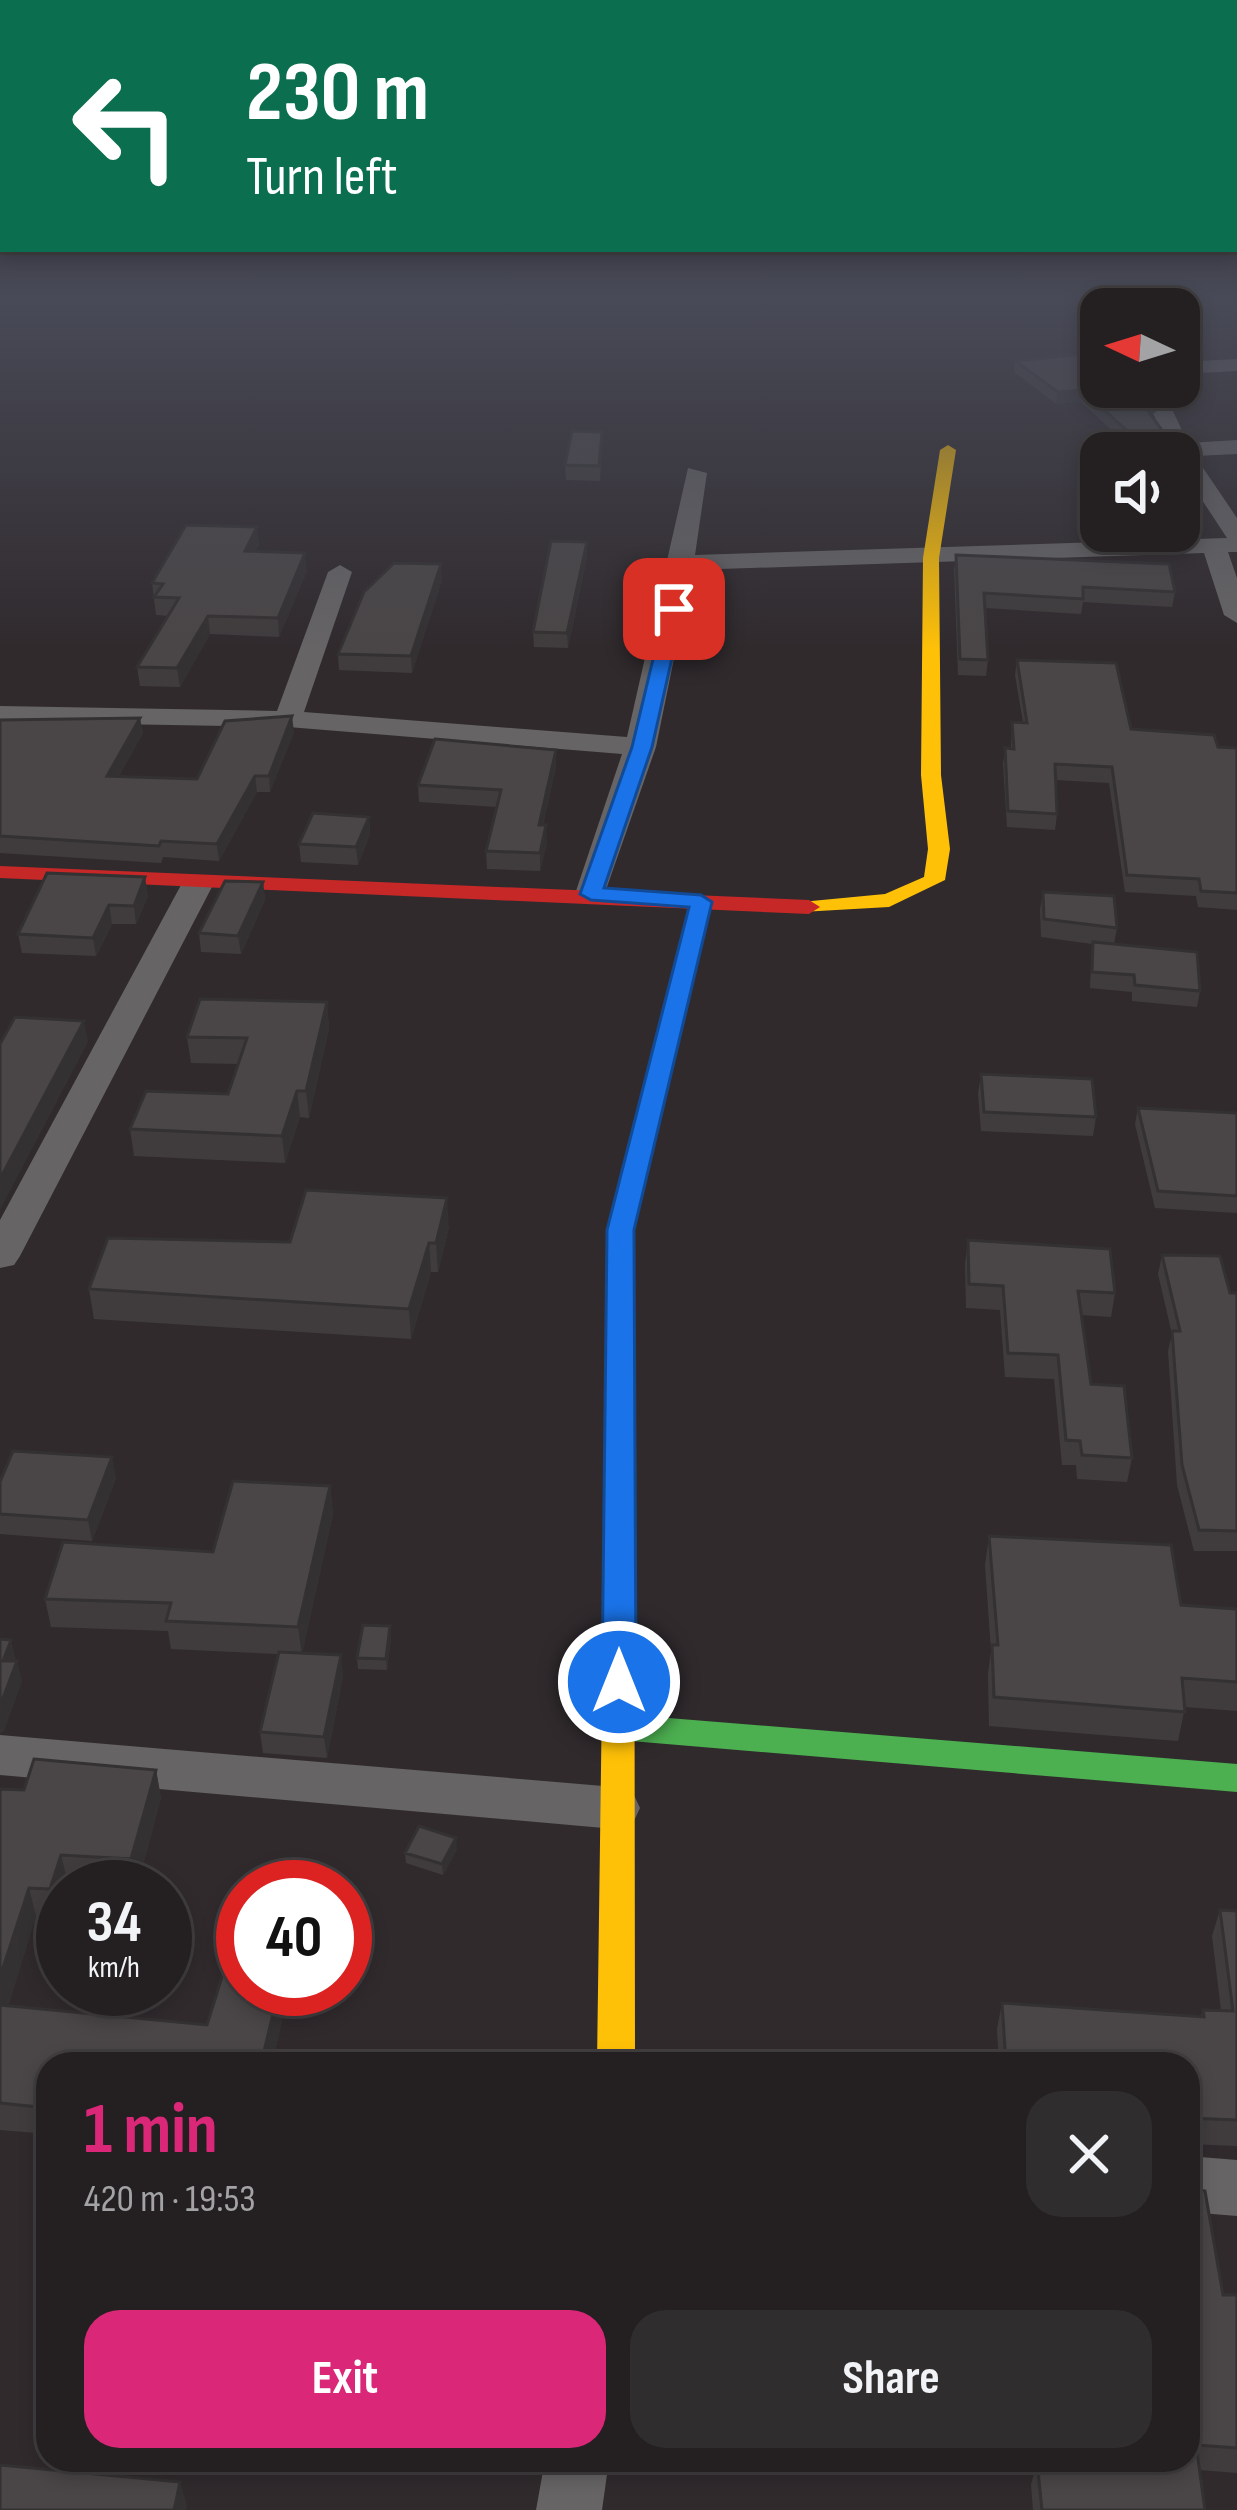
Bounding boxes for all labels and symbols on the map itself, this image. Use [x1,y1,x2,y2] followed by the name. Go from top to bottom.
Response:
[1080,288,1200,408] north arrow
[623,558,725,660] pin
[556,1619,682,1745] position arrow
[216,1860,372,2016] speed limit sign: 40

